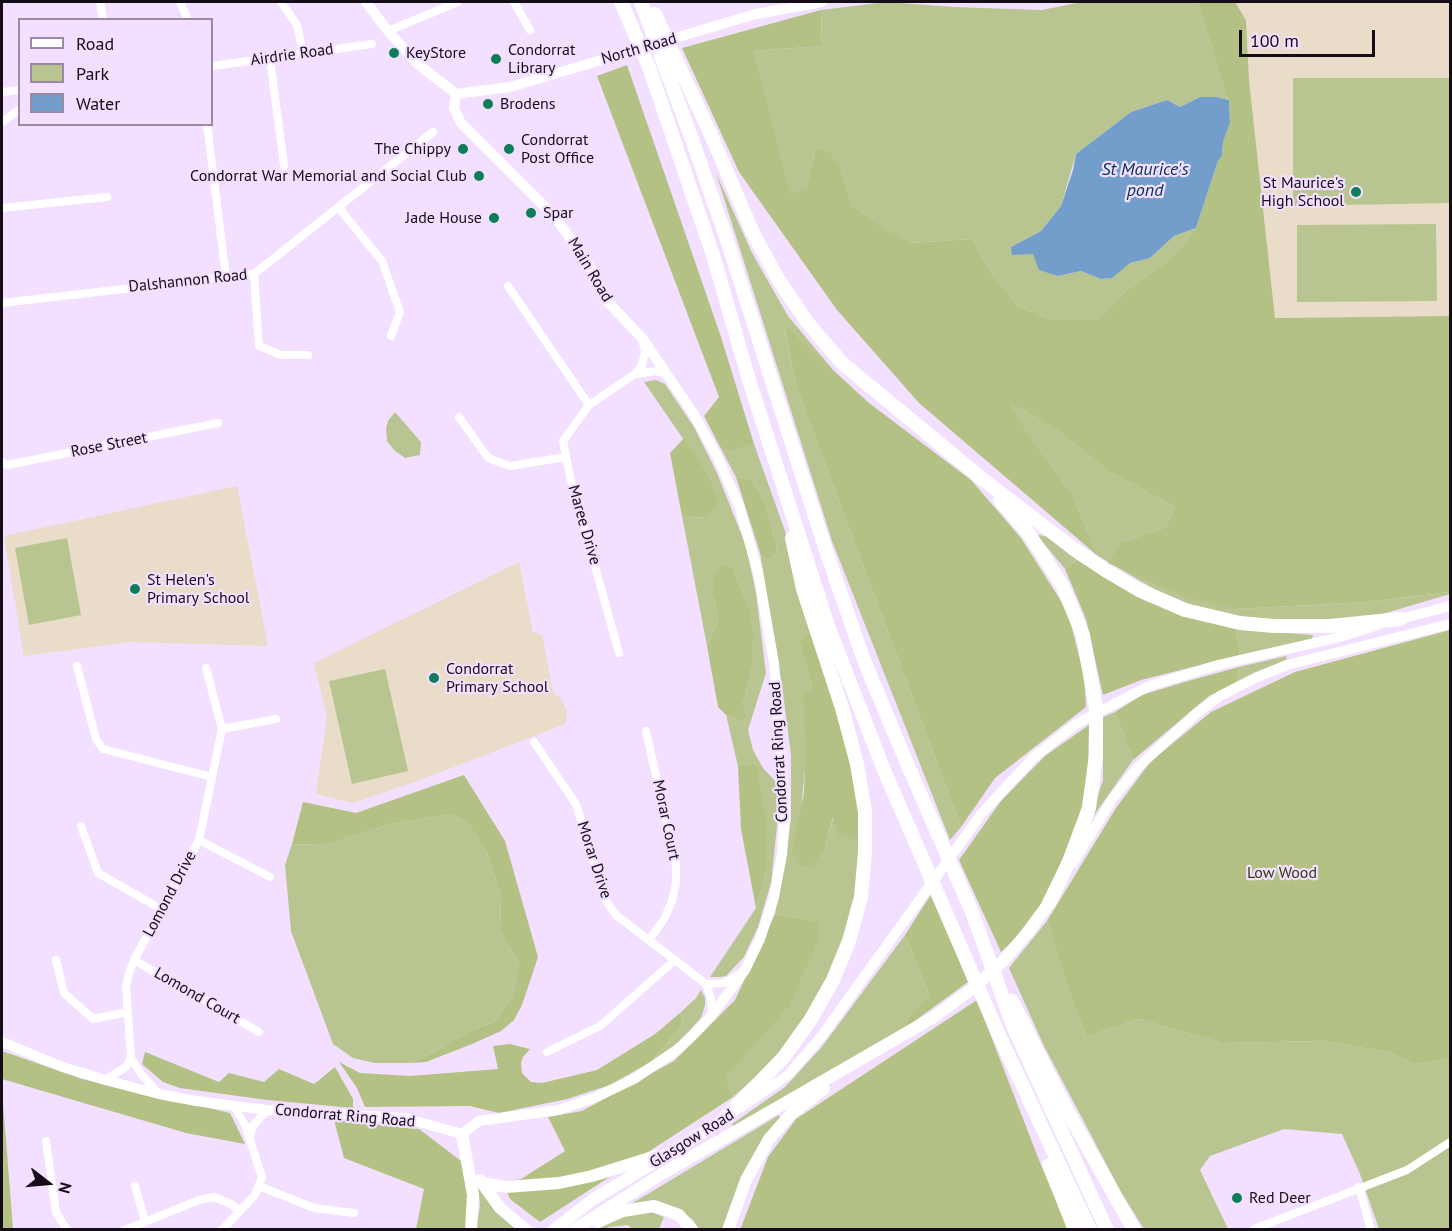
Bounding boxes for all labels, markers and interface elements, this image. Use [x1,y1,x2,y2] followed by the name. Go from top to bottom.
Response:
[18,18,213,126] legend
[1242,18,1378,56] scale bar
[599,29,679,69] street label: North Road
[1250,29,1299,52] text: 100 m
[76,32,114,55] text: Road
[249,40,335,70] street label: Airdrie Road
[508,40,575,78] place label: Condorrat Library
[406,43,466,63] place label: KeyStore
[387,46,401,60] marker: KeyStore
[489,52,503,66] marker: Condorrat Library
[76,62,109,85] text: Park
[76,92,120,115] text: Water
[500,94,556,114] place label: Brodens
[481,97,495,111] marker: Brodens
[521,130,594,168] place label: Condorrat Post Office
[374,139,451,159] place label: The Chippy
[456,142,470,156] marker: The Chippy
[502,142,516,156] marker: Condorrat Post Office
[1101,159,1189,201] water label: St Maurice's pond
[190,166,467,186] place label: Condorrat War Memorial and Social Club
[472,169,486,183] marker: Condorrat War Memorial and Social Club
[1261,173,1344,211] place label: St Maurice's High School
[1349,185,1363,199] marker: St Maurice's High School
[543,203,574,223] place label: Spar
[524,206,538,220] marker: Spar
[406,208,482,228] place label: Jade House
[487,211,501,225] marker: Jade House
[563,234,617,306] street label: Main Road
[128,265,248,297] street label: Dalshannon Road
[69,428,149,462] street label: Rose Street
[563,483,605,567] street label: Maree Drive
[147,570,249,608] place label: St Helen's Primary School
[128,582,142,596] marker: St Helen's Primary School
[446,659,548,697] place label: Condorrat Primary School
[427,671,441,685] marker: Condorrat Primary School
[766,681,792,823] street label: Condorrat Ring Road
[648,778,684,862] street label: Morar Court
[572,819,616,901] street label: Morar Drive
[139,848,201,940] street label: Lomond Drive
[1247,863,1317,883] park label: Low Wood
[151,964,243,1028] street label: Lomond Court
[274,1100,416,1132] street label: Condorrat Ring Road
[646,1105,738,1173] street label: Glasgow Road
[18,1153,78,1213] north arrow
[54,1180,76,1196] text: N
[1249,1188,1311,1208] place label: Red Deer
[1230,1191,1244,1205] marker: Red Deer

